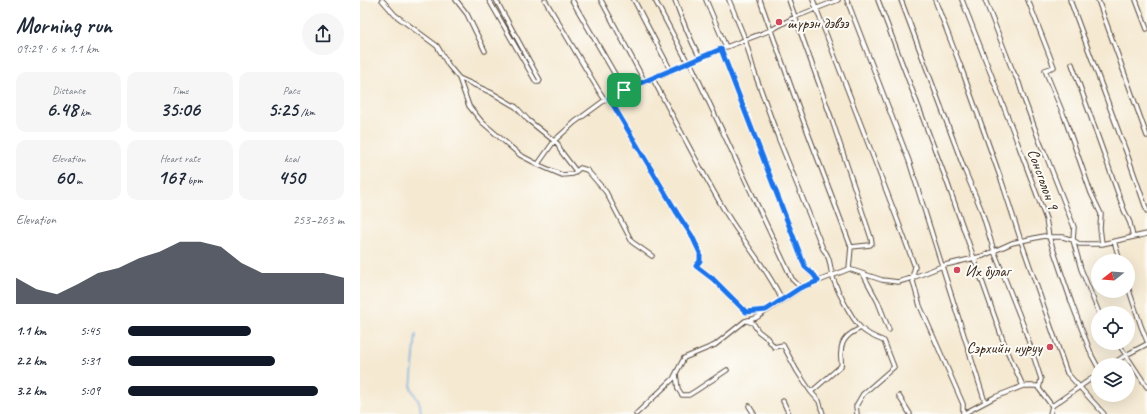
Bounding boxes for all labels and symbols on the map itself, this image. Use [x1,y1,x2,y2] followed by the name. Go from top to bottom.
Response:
[787,13,850,33] place label: шүрэн дэвээ
[774,17,784,27] marker: шүрэн дэвээ
[607,73,641,107] pin
[1023,146,1064,214] street label: Сонсголон 9
[1091,254,1135,298] north arrow
[965,261,1013,281] place label: Их булаг
[952,265,962,275] marker: Их булаг
[966,338,1044,358] place label: Сэрхийн нуруу
[1045,342,1055,352] marker: Сэрхийн нуруу

